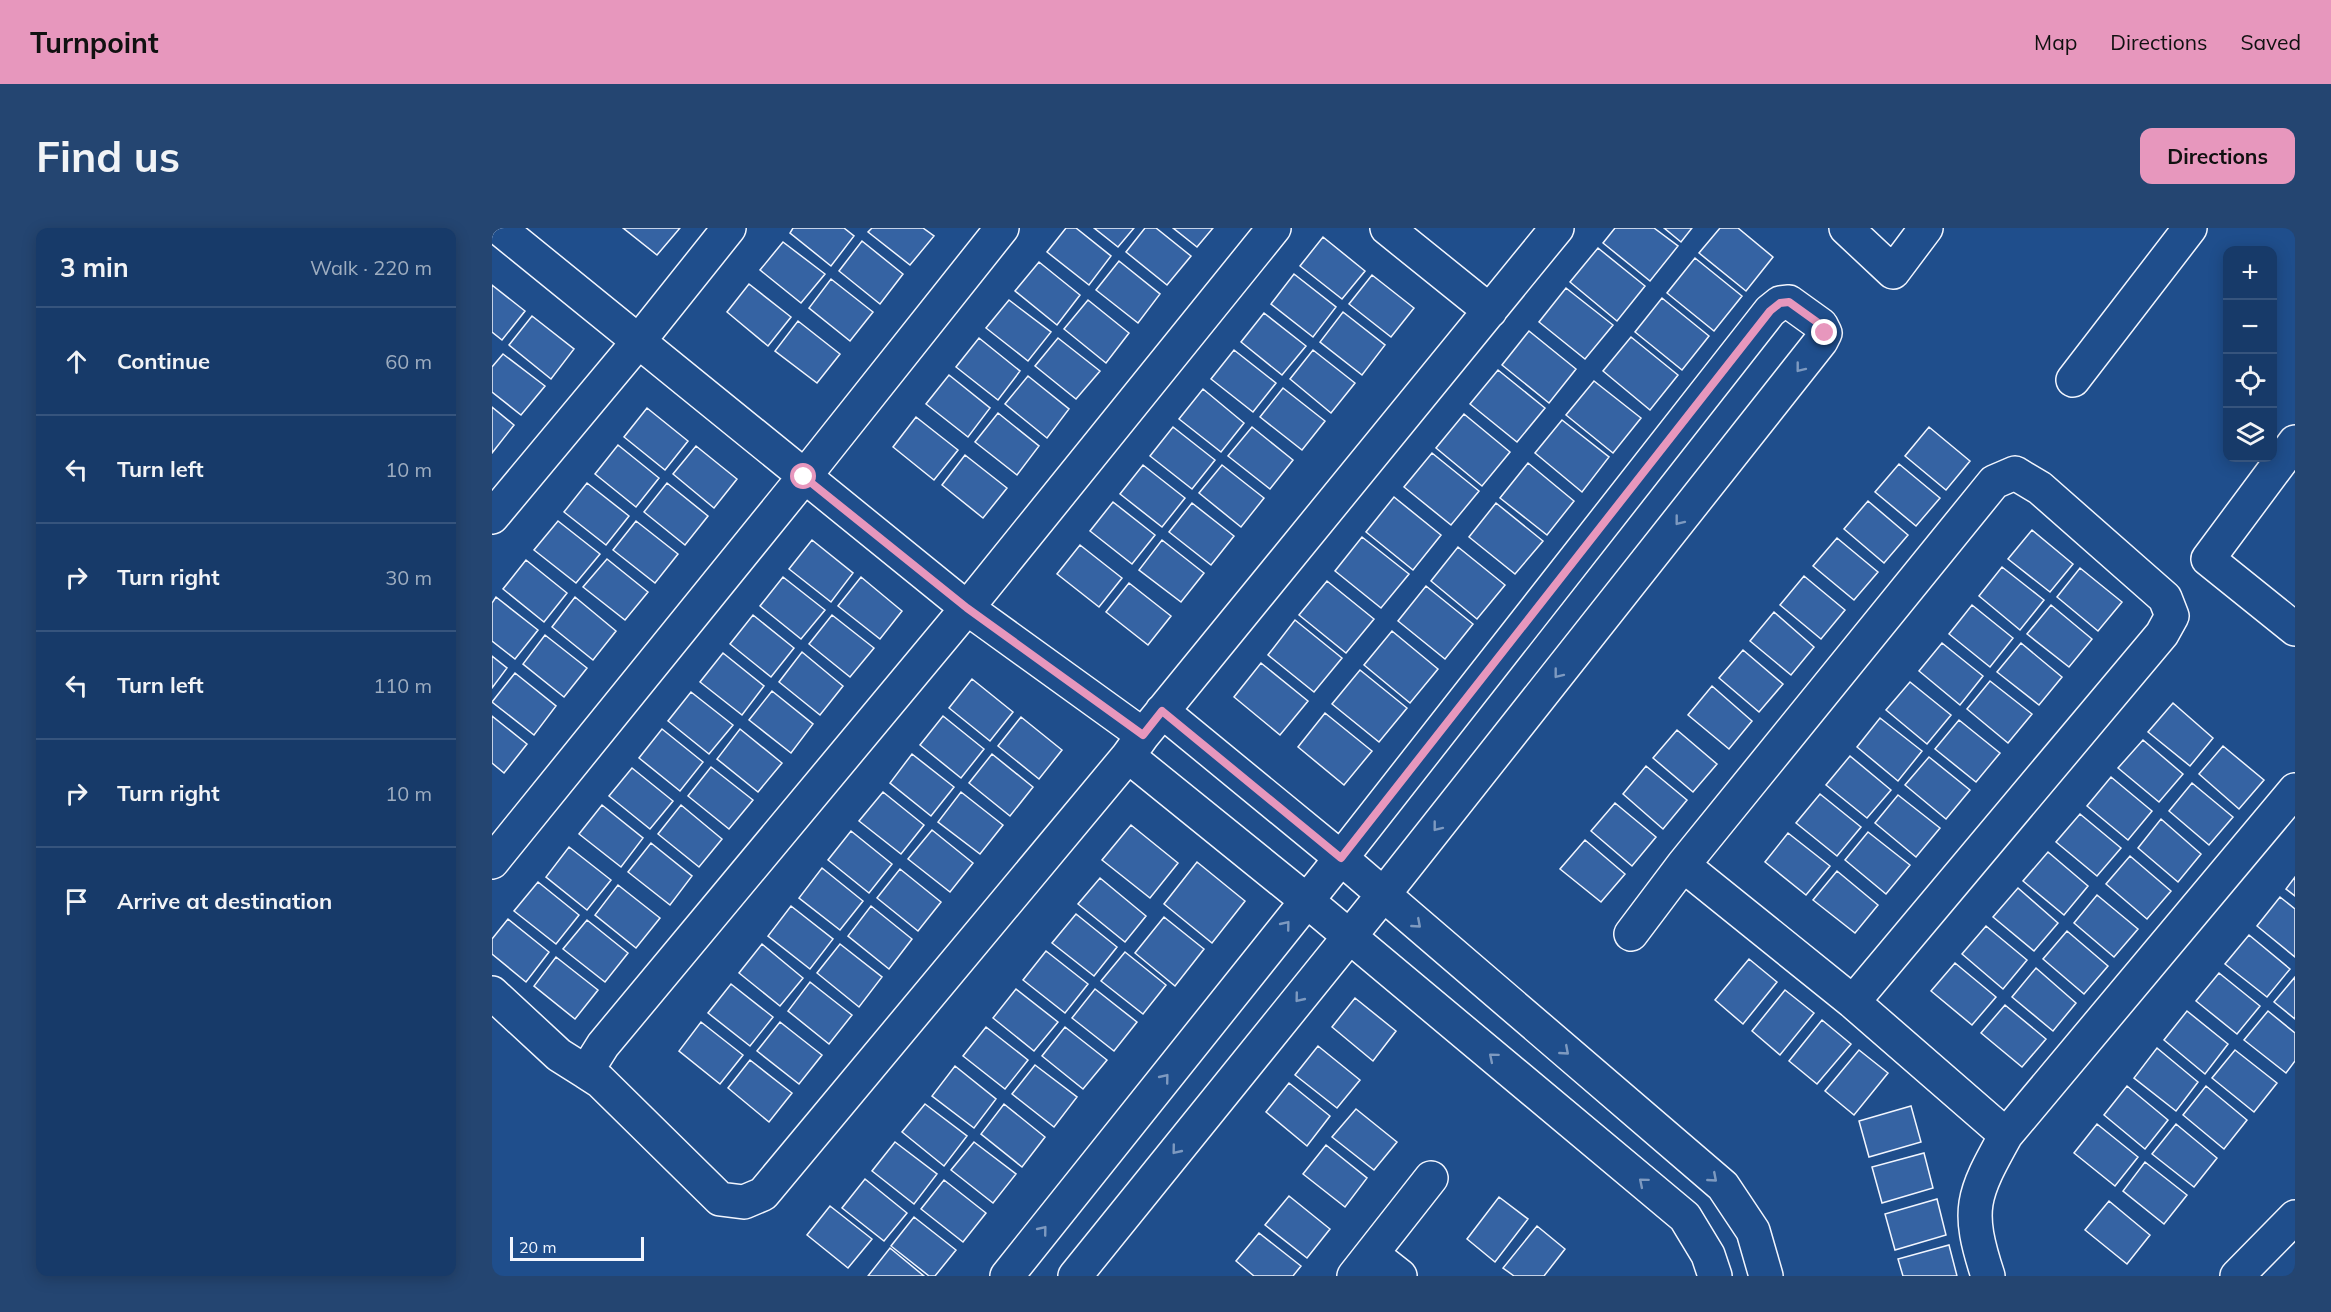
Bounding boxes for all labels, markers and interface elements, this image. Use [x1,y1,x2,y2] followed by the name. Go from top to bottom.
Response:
[30,25,159,60] text: Turnpoint
[2034,29,2077,55] text: Map
[2110,29,2207,55] text: Directions
[2240,29,2301,55] text: Saved
[2140,128,2295,184] button: Directions
[36,130,180,183] text: Find us
[2223,246,2277,462] map controls
[2223,246,2277,300] button: +
[60,251,129,284] text: 3 min
[310,255,432,280] text: Walk · 220 m
[2223,300,2277,354] button: −
[1811,319,1837,345] route end
[60,345,93,378] icon: ahead
[117,347,210,375] text: Continue
[385,349,432,374] text: 60 m
[2223,354,2277,408] button: locate
[1796,361,1807,372] one-way arrow
[2223,408,2277,462] button: layers
[60,453,93,486] icon: left
[117,455,204,483] text: Turn left
[385,457,432,482] text: 10 m
[790,463,816,489] route start
[1675,514,1686,525] one-way arrow
[60,561,93,594] icon: right
[117,563,220,591] text: Turn right
[385,565,432,590] text: 30 m
[1554,667,1565,678] one-way arrow
[60,669,93,702] icon: left
[117,671,204,699] text: Turn left
[373,673,432,698] text: 110 m
[60,777,93,810] icon: right
[117,779,220,807] text: Turn right
[385,781,432,806] text: 10 m
[1433,820,1444,831] one-way arrow
[60,885,93,918] icon: arrive
[117,887,332,915] text: Arrive at destination
[1410,917,1421,928] one-way arrow
[1279,921,1290,932] one-way arrow
[1295,991,1306,1002] one-way arrow
[1558,1044,1569,1055] one-way arrow
[1489,1053,1500,1064] one-way arrow
[1157,1073,1168,1084] one-way arrow
[1173,1143,1184,1154] one-way arrow
[1706,1171,1717,1182] one-way arrow
[1639,1178,1650,1189] one-way arrow
[1036,1226,1047,1237] one-way arrow
[510,1234,644,1262] scale bar
[519,1237,556,1257] text: 20 m

